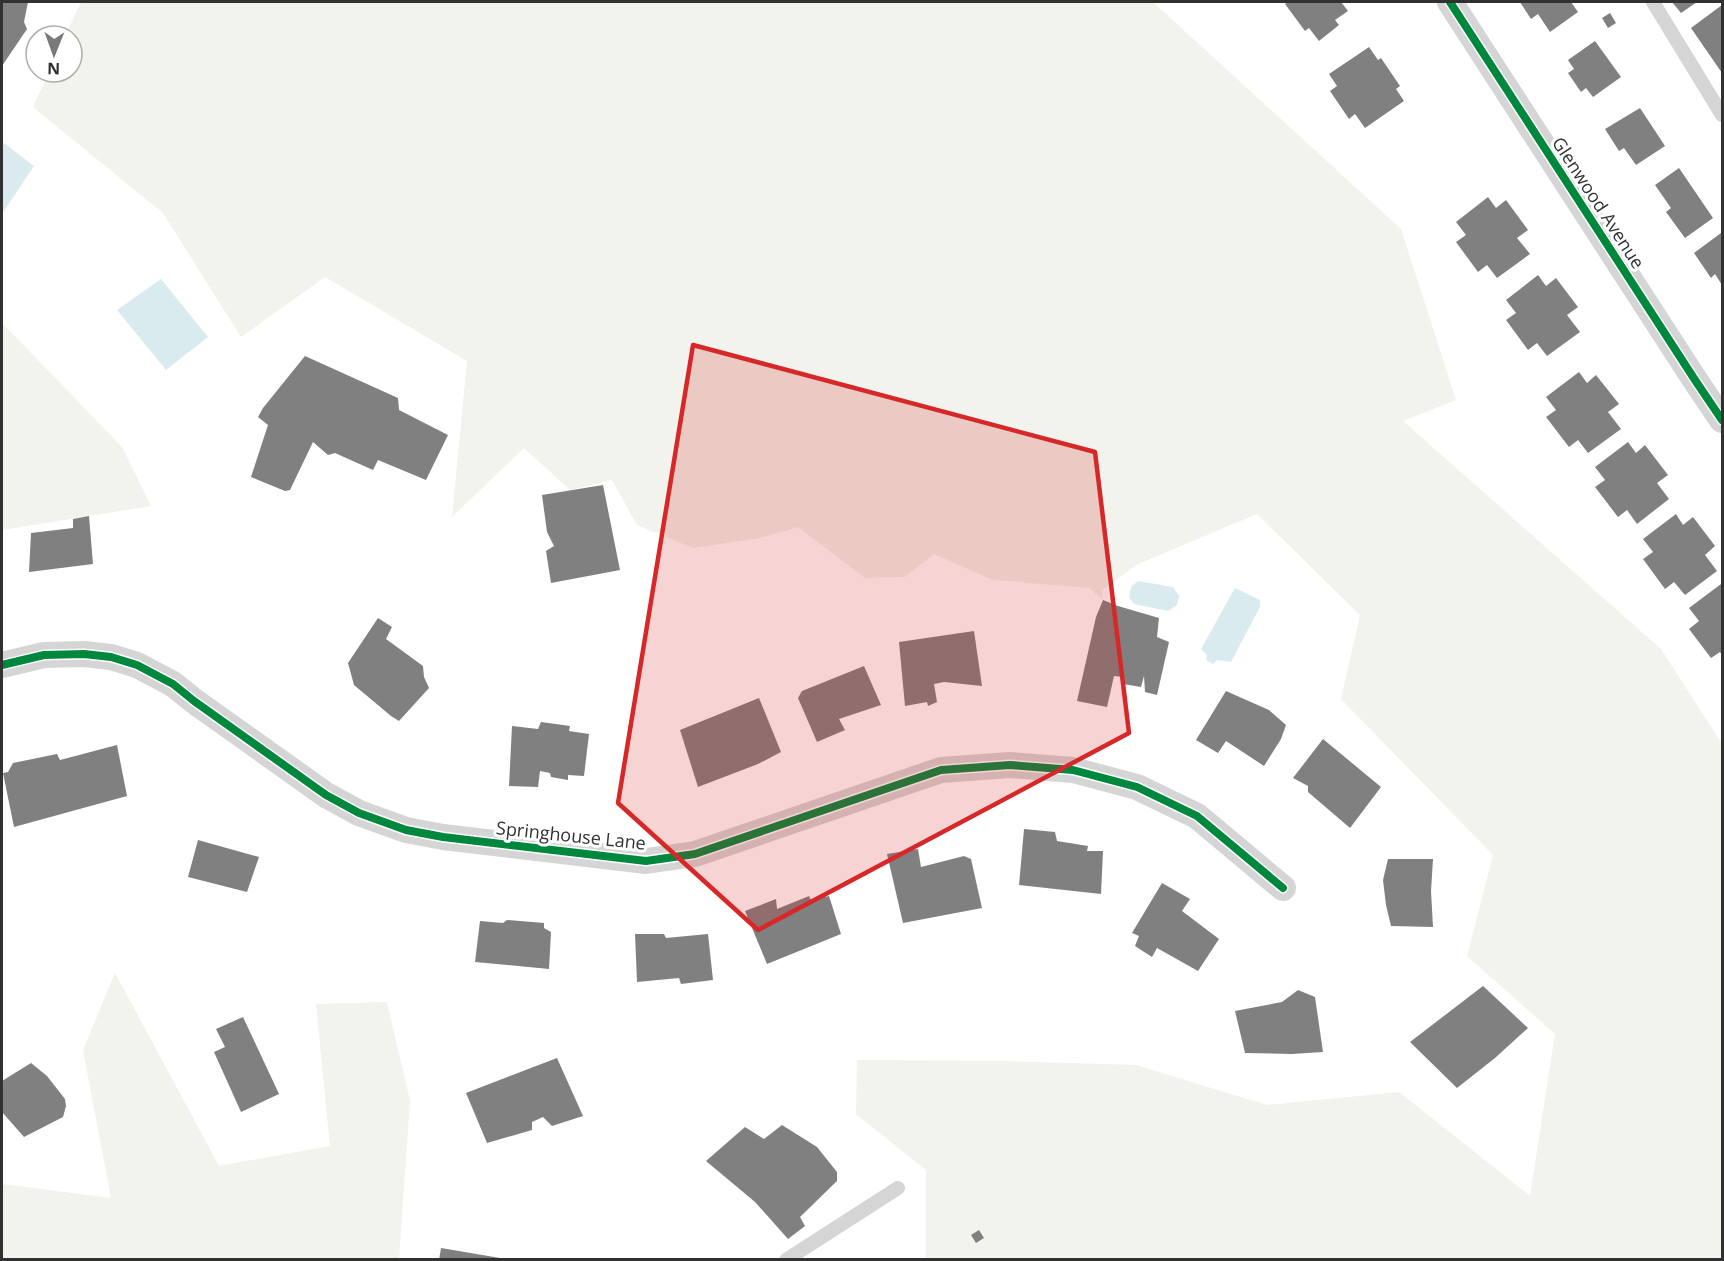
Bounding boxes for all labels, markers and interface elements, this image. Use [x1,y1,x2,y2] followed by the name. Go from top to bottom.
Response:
[24,24,84,84] north arrow
[47,58,60,80] text: N
[1547,132,1650,273] street label: Glenwood Avenue
[495,815,647,855] street label: Springhouse Lane

